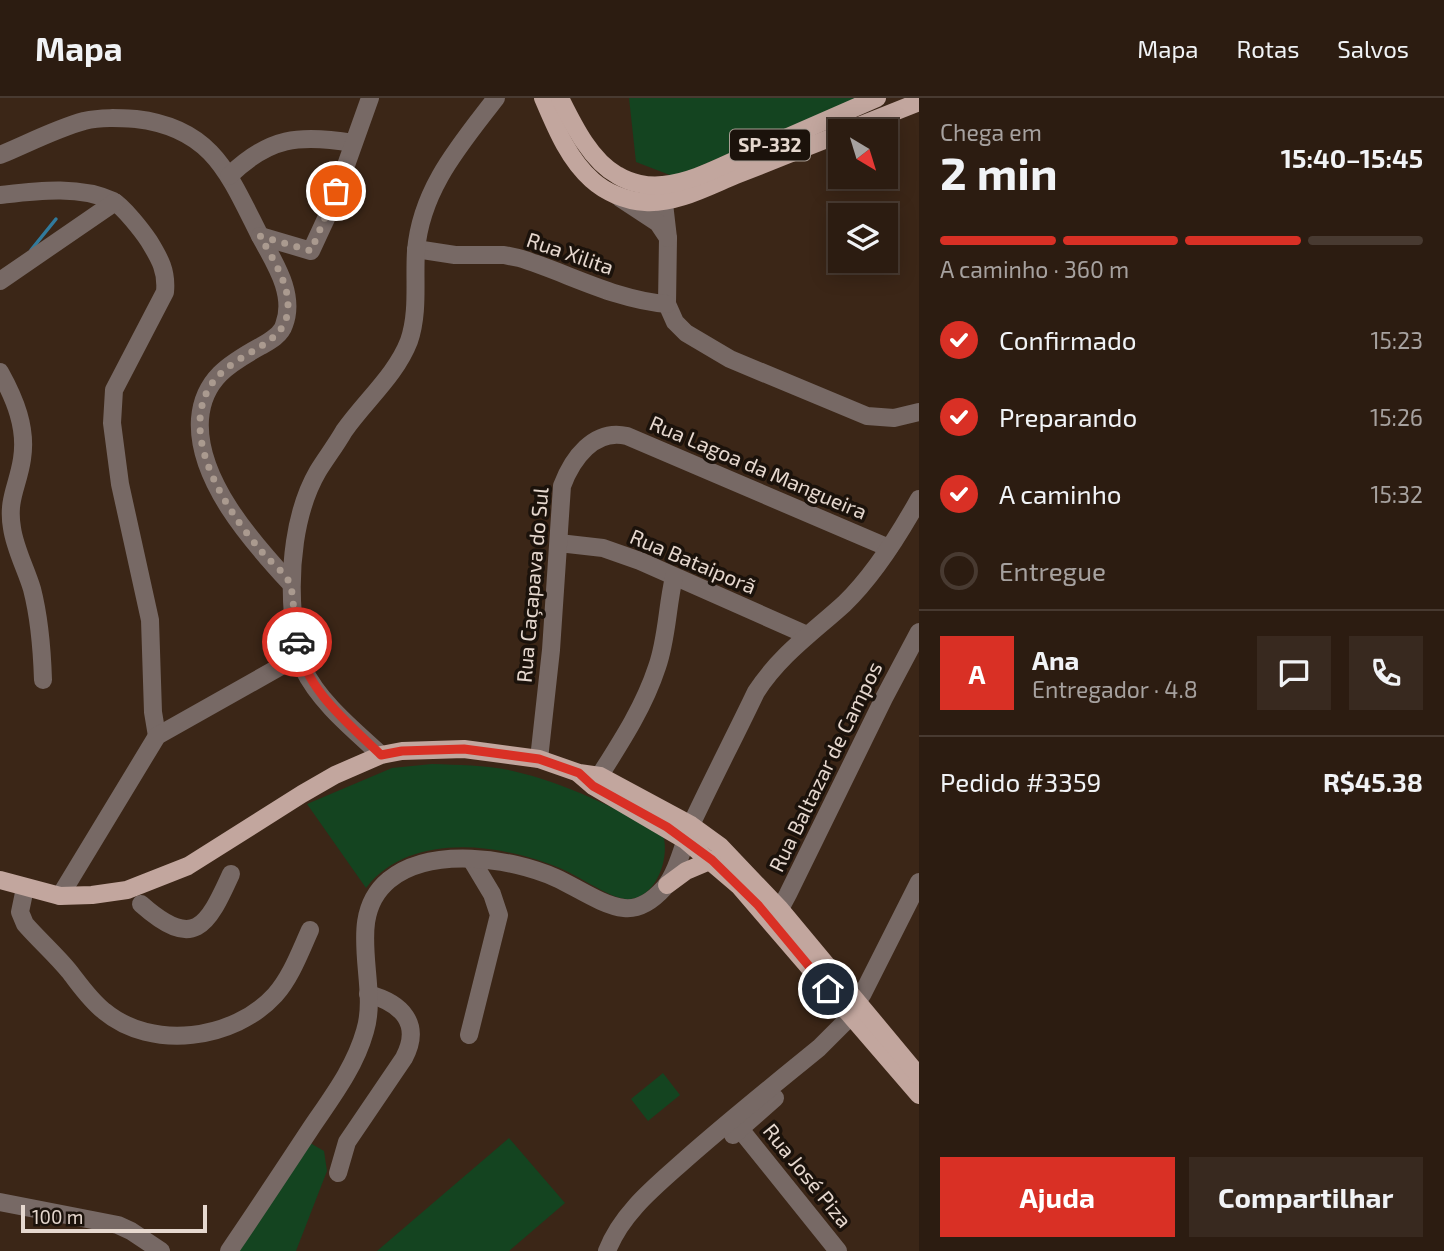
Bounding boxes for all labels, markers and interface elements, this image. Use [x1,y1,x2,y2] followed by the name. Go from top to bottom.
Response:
[35,28,123,68] text: Mapa
[1137,34,1199,63] text: Mapa
[1237,34,1299,63] text: Rotas
[1337,34,1409,63] text: Salvos
[940,118,1042,146] text: Chega em
[828,119,898,189] north arrow
[828,119,898,273] map controls
[730,130,810,160] road number: SP-332
[1281,142,1423,173] text: 15:40–15:45
[940,144,1058,199] text: 2 min
[306,161,366,221] pin
[317,172,355,210] icon: bag
[828,203,898,273] button: layers
[524,226,617,279] street label: Rua Xilita
[940,255,1129,283] text: A caminho · 360 m
[940,321,978,359] icon: check
[999,324,1137,355] text: Confirmado
[1370,326,1423,354] text: 15:23
[940,398,978,436] icon: check
[999,401,1137,432] text: Preparando
[1370,403,1423,431] text: 15:26
[646,409,871,524] street label: Rua Lagoa da Mangueira
[940,475,978,513] icon: check
[999,478,1122,509] text: A caminho
[1370,480,1423,508] text: 15:32
[511,485,555,684] street label: Rua Caçapava do Sul
[627,523,760,598] street label: Rua Bataiporã
[999,555,1106,586] text: Entregue
[262,607,332,677] courier
[278,623,316,661] icon: car
[1257,636,1331,710] button: chat
[1349,636,1423,710] button: phone
[1032,644,1079,675] text: Ana
[763,657,886,876] street label: Rua Baltazar de Campos
[969,658,985,689] text: A
[1032,675,1198,703] text: Entregador · 4.8
[940,766,1102,797] text: Pedido #3359
[1323,766,1423,797] text: R$45.38
[798,959,858,1019] pin
[809,970,847,1008] icon: home
[759,1118,858,1232] street label: Rua José Piza
[940,1157,1175,1237] button: Ajuda
[1189,1157,1423,1237] button: Compartilhar
[21,1202,206,1234] scale bar
[32,1205,83,1228] text: 100 m

